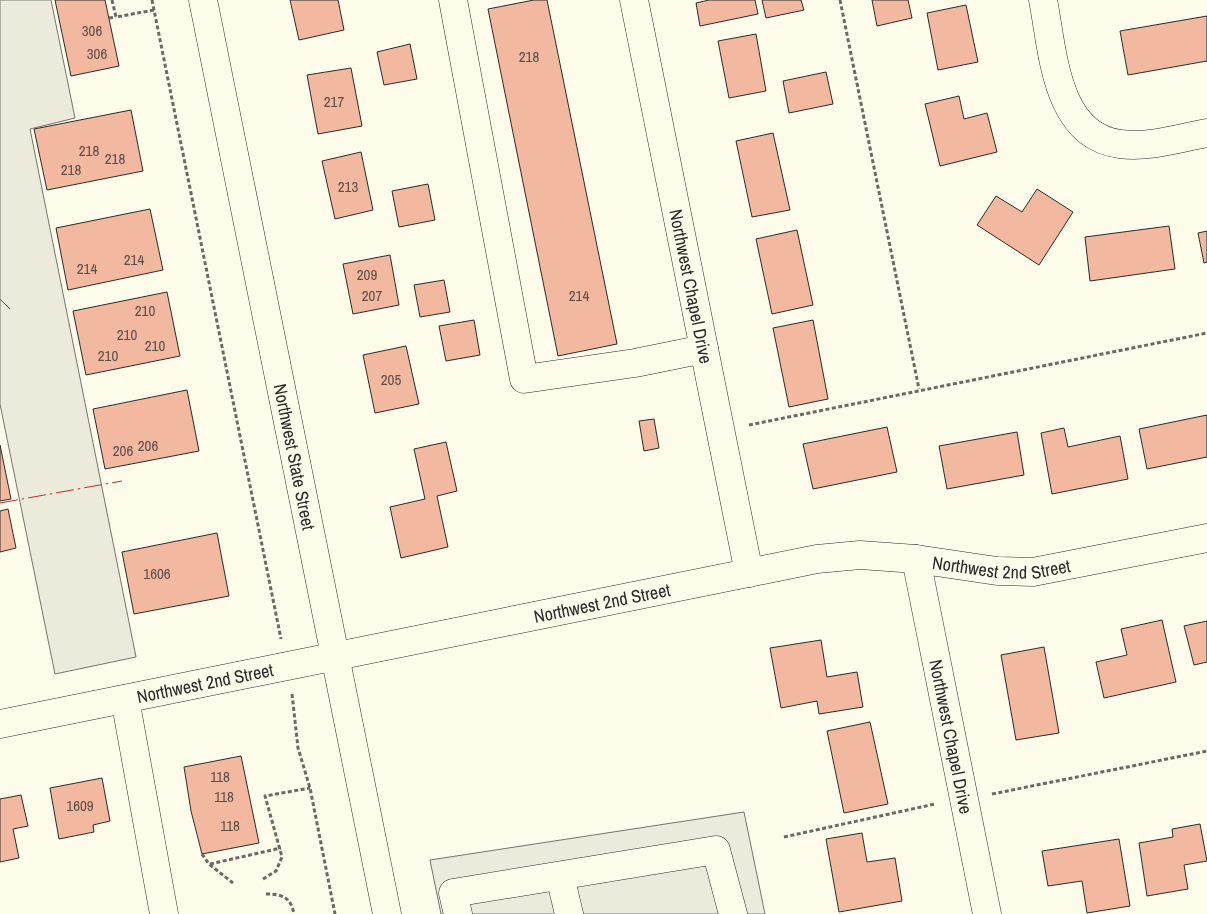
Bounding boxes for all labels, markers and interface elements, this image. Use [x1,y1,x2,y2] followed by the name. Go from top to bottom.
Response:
[82,20,102,41] house number: 306
[87,43,107,64] house number: 306
[519,46,539,67] house number: 218
[324,91,344,112] house number: 217
[79,140,99,161] house number: 218
[105,148,125,169] house number: 218
[61,159,81,180] house number: 218
[338,176,358,197] house number: 213
[664,207,719,366] street label: Northwest Chapel Drive
[124,249,144,270] house number: 214
[77,258,97,279] house number: 214
[357,264,377,285] house number: 209
[362,285,382,306] house number: 207
[569,285,589,306] house number: 214
[135,300,155,321] house number: 210
[117,324,137,345] house number: 210
[145,335,165,356] house number: 210
[98,345,118,366] house number: 210
[381,369,401,390] house number: 205
[268,381,322,532] street label: Northwest State Street
[138,435,158,456] house number: 206
[113,440,133,461] house number: 206
[931,549,1072,585] street label: Northwest 2nd Street
[143,563,171,584] house number: 1606
[531,576,672,628] street label: Northwest 2nd Street
[134,657,275,709] street label: Northwest 2nd Street
[924,657,979,816] street label: Northwest Chapel Drive
[210,766,230,787] house number: 118
[214,786,234,807] house number: 118
[66,795,94,816] house number: 1609
[220,815,240,836] house number: 118

